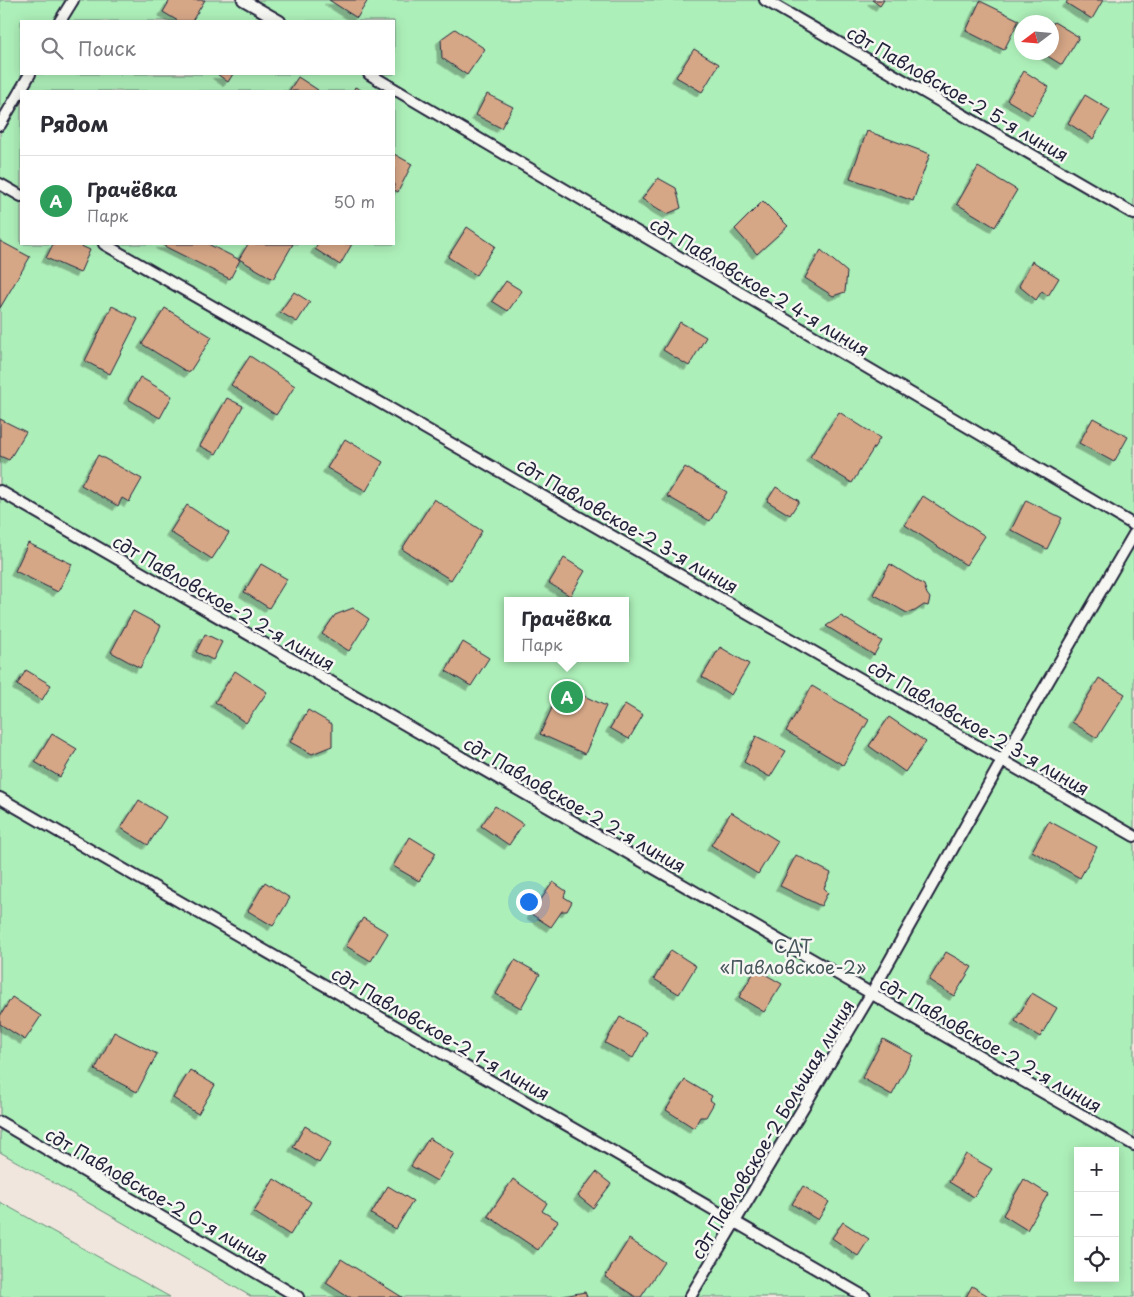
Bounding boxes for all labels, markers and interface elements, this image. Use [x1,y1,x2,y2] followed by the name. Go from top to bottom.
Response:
[1014,15,1059,60] north arrow
[842,18,1074,168] street label: сдт Павловское-2 5-я линия
[20,20,395,75] search box
[38,34,66,62] icon: search
[78,34,136,62] text: Поиск
[40,107,108,139] text: Рядом
[87,175,177,203] text: Грачёвка
[50,189,62,213] text: A
[334,189,375,213] text: 50 m
[87,203,128,227] text: Парк
[645,210,875,362] street label: сдт Павловское-2 4-я линия
[512,450,744,600] street label: сдт Павловское-2 3-я линия
[108,527,340,677] street label: сдт Павловское-2 2-я линия
[504,597,629,662] popup
[521,604,612,632] text: Грачёвка
[521,632,563,656] text: Парк
[863,652,1095,802] street label: сдт Павловское-2 3-я линия
[551,678,583,716] pin: A
[459,729,691,879] street label: сдт Павловское-2 2-я линия
[516,889,542,915] your location
[720,932,866,980] park label: СДТ «Павловское-2»
[327,959,555,1107] street label: сдт Павловское-2 1-я линия
[875,969,1107,1119] street label: сдт Павловское-2 2-я линия
[683,994,861,1264] street label: сдт Павловское-2 Большая линия
[41,1120,273,1270] street label: сдт Павловское-2 0-я линия
[1074,1147,1119,1282] map controls
[1074,1147,1119,1192] button: +
[1074,1192,1119,1237] button: −
[1074,1237,1119,1282] button: locate

